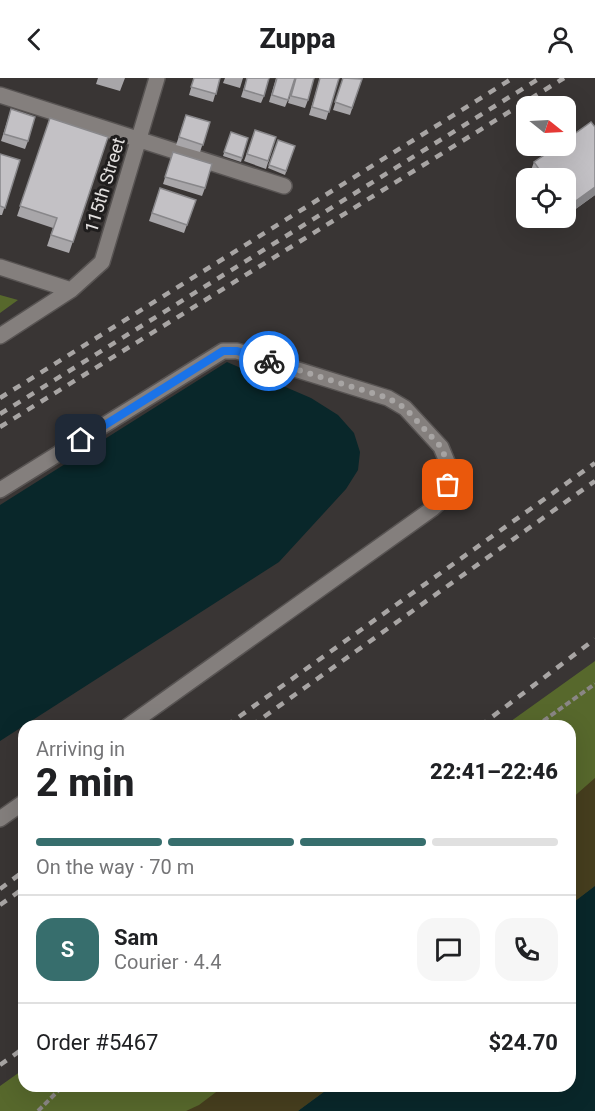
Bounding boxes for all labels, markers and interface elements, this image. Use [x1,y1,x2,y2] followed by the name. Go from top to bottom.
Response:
[18,23,51,56] icon: back
[259,23,336,55] text: Zuppa
[544,23,577,56] icon: person
[516,96,576,156] north arrow
[516,96,576,228] map controls
[80,135,129,235] street label: 115th Street
[516,168,576,228] button: locate
[239,331,299,391] courier
[253,345,286,378] icon: bike
[55,414,106,465] pin
[64,423,97,456] icon: home
[422,459,473,510] pin
[431,468,464,501] icon: bag
[36,737,125,761] text: Arriving in
[430,759,558,784] text: 22:41–22:46
[36,760,134,806] text: 2 min
[36,855,194,879] text: On the way · 70 m
[417,918,480,981] button: chat
[495,918,558,981] button: phone
[114,925,158,950] text: Sam
[61,937,74,962] text: S
[114,950,221,974] text: Courier · 4.4
[36,1030,158,1055] text: Order #5467
[489,1030,558,1055] text: $24.70

